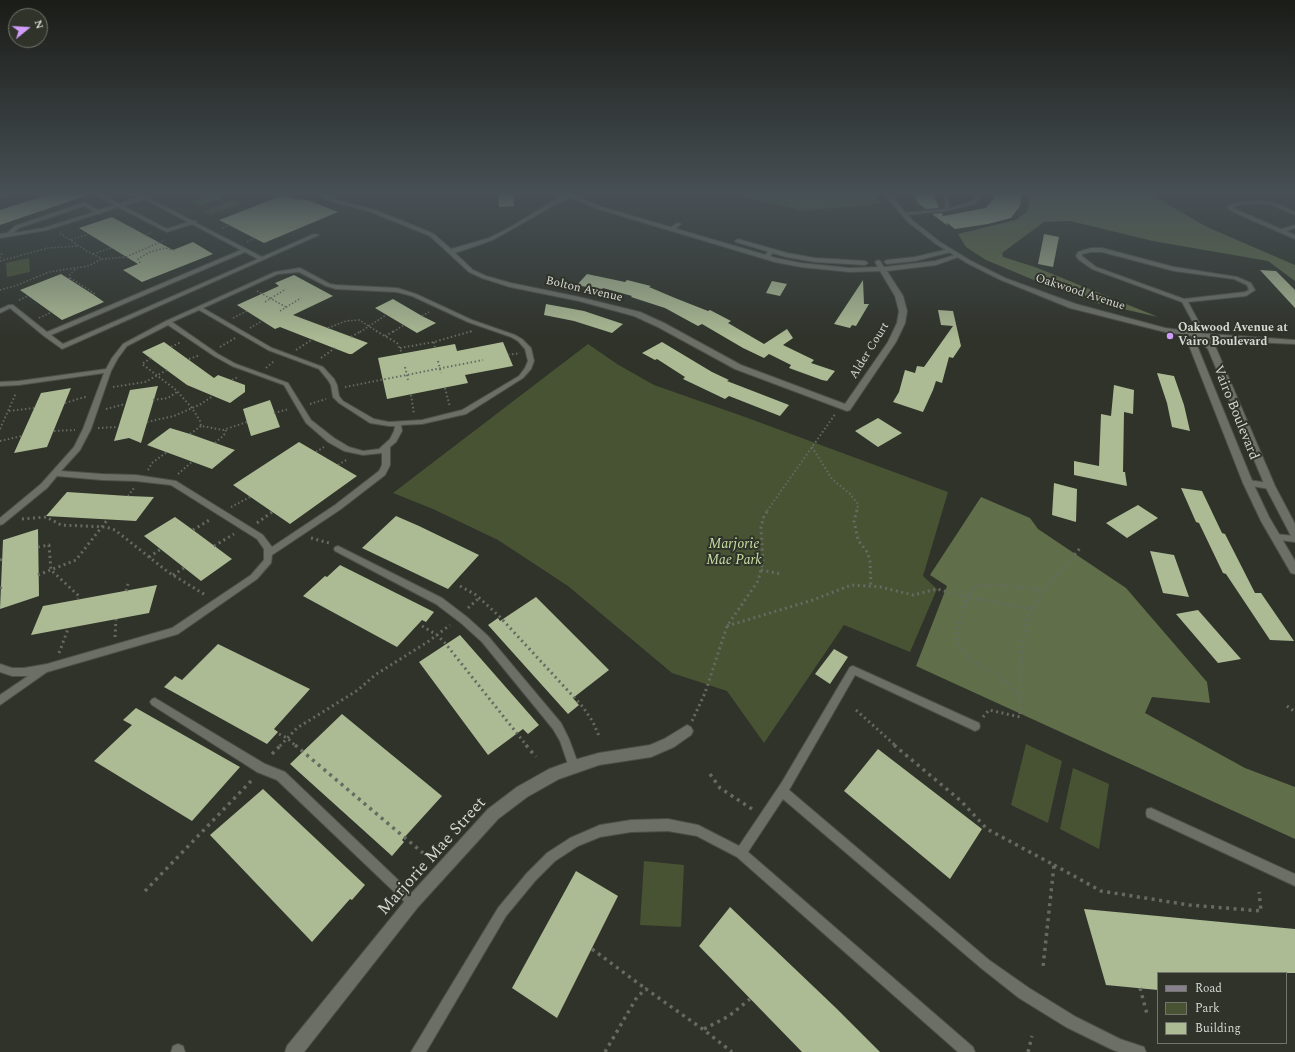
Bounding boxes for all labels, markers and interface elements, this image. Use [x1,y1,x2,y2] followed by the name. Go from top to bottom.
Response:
[8,8,48,48] north arrow
[29,18,48,31] text: N
[1033,272,1127,314] street label: Oakwood Avenue
[544,274,624,306] street label: Bolton Avenue
[847,320,893,382] street label: Alder Court
[1178,322,1288,350] place label: Oakwood Avenue at Vairo Boulevard
[1165,331,1175,341] marker: Oakwood Avenue at Vairo Boulevard
[1208,363,1262,463] street label: Vairo Boulevard
[706,537,762,570] park label: Marjorie Mae Park
[375,794,491,920] street label: Marjorie Mae Street
[1157,972,1287,1044] legend
[1195,979,1222,998] text: Road
[1195,999,1220,1018] text: Park
[1195,1019,1241,1038] text: Building

